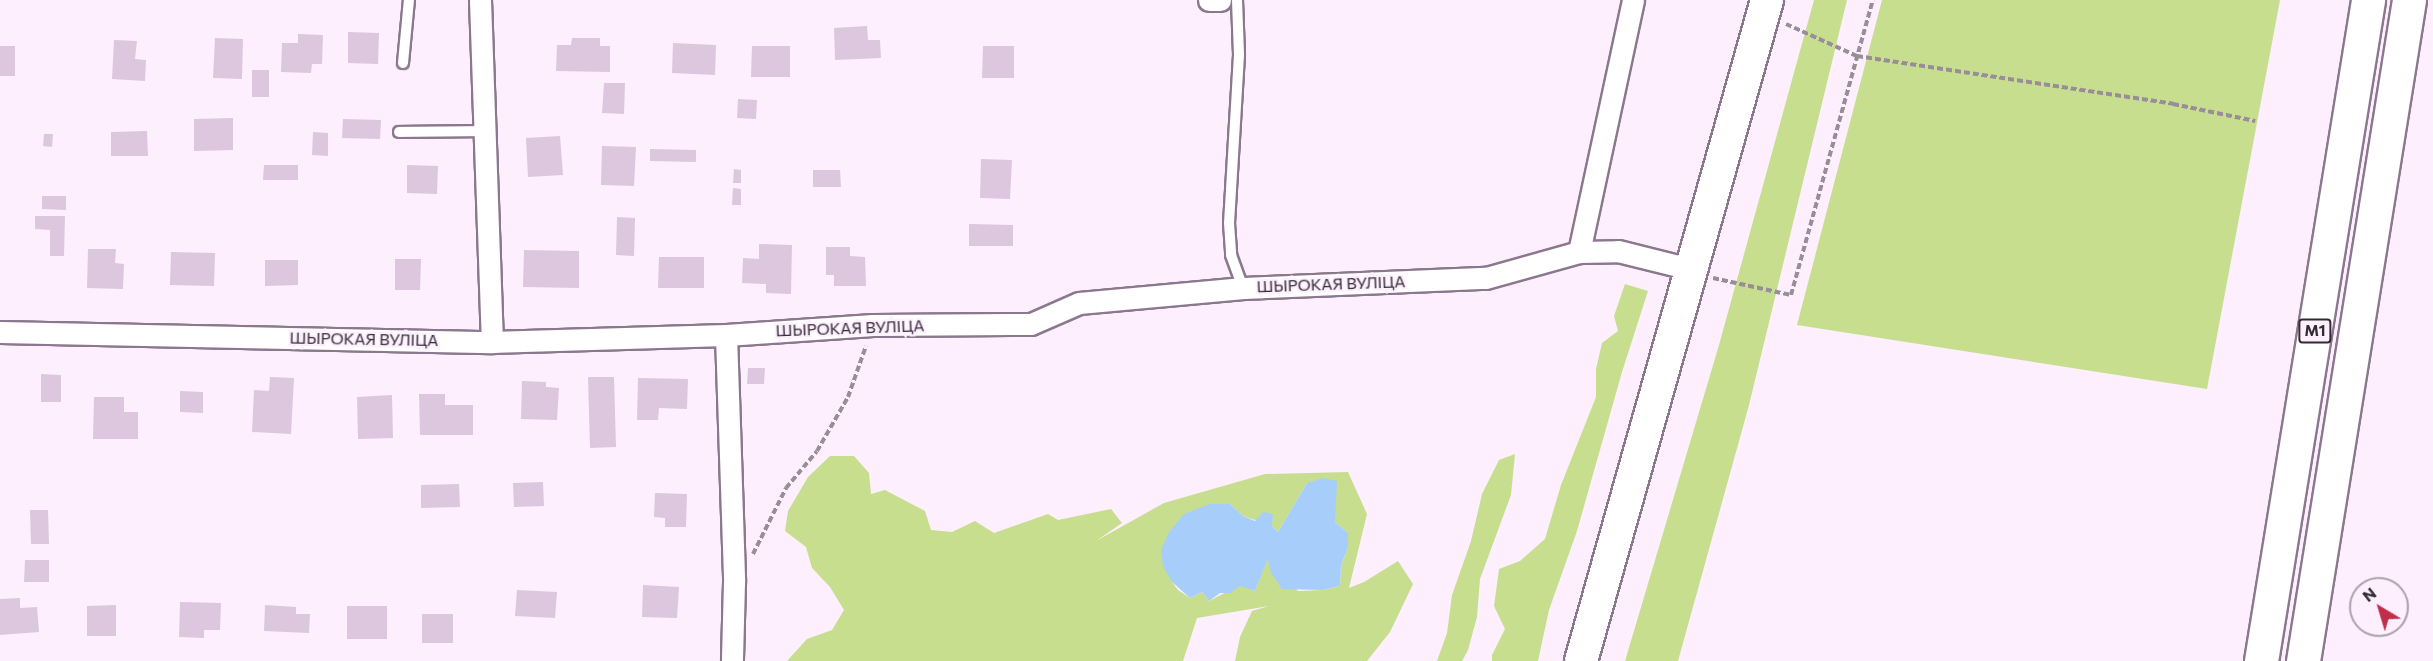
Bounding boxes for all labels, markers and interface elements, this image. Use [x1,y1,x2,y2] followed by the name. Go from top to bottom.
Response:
[1256,272,1406,296] street label: ШЫРОКАЯ ВУЛІЦА
[775,316,925,340] street label: ШЫРОКАЯ ВУЛІЦА
[2297,319,2333,343] road number: М1
[289,328,439,350] street label: ШЫРОКАЯ ВУЛІЦА
[2349,577,2409,637] north arrow
[2358,583,2379,605] text: N

